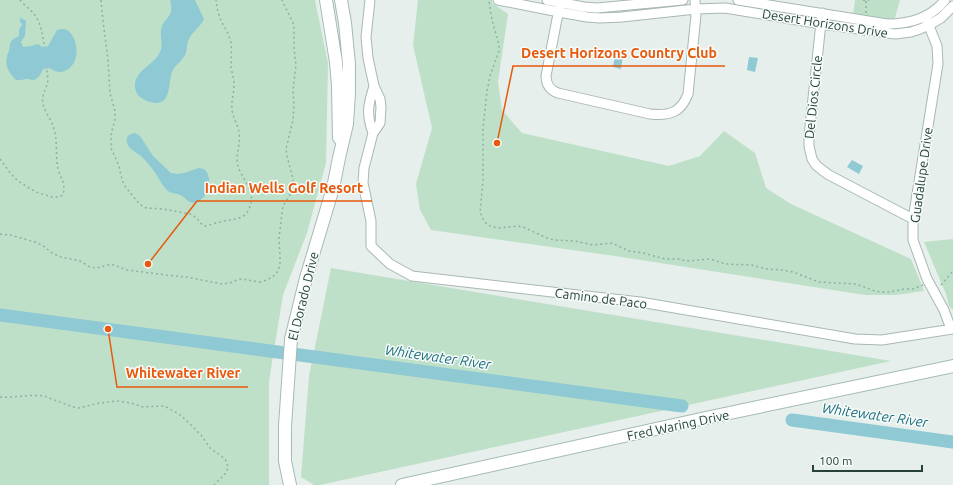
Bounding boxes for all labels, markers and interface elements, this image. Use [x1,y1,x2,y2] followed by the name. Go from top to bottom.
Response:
[761,6,889,40] street label: Desert Horizons Drive
[513,40,725,66] callout: Desert Horizons Country Club
[521,45,717,61] text: Desert Horizons Country Club
[802,55,824,139] street label: Del Dios Circle
[907,126,935,224] street label: Guadalupe Drive
[197,175,372,201] callout: Indian Wells Golf Resort
[205,180,363,196] text: Indian Wells Golf Resort
[285,250,321,342] street label: El Dorado Drive
[554,285,648,311] street label: Camino de Paco
[384,342,493,372] water label: Whitewater River
[117,361,248,387] callout: Whitewater River
[126,365,241,381] text: Whitewater River
[821,400,930,430] water label: Whitewater River
[625,407,731,443] street label: Fred Waring Drive
[813,447,922,473] scale bar
[819,454,852,467] text: 100 m

